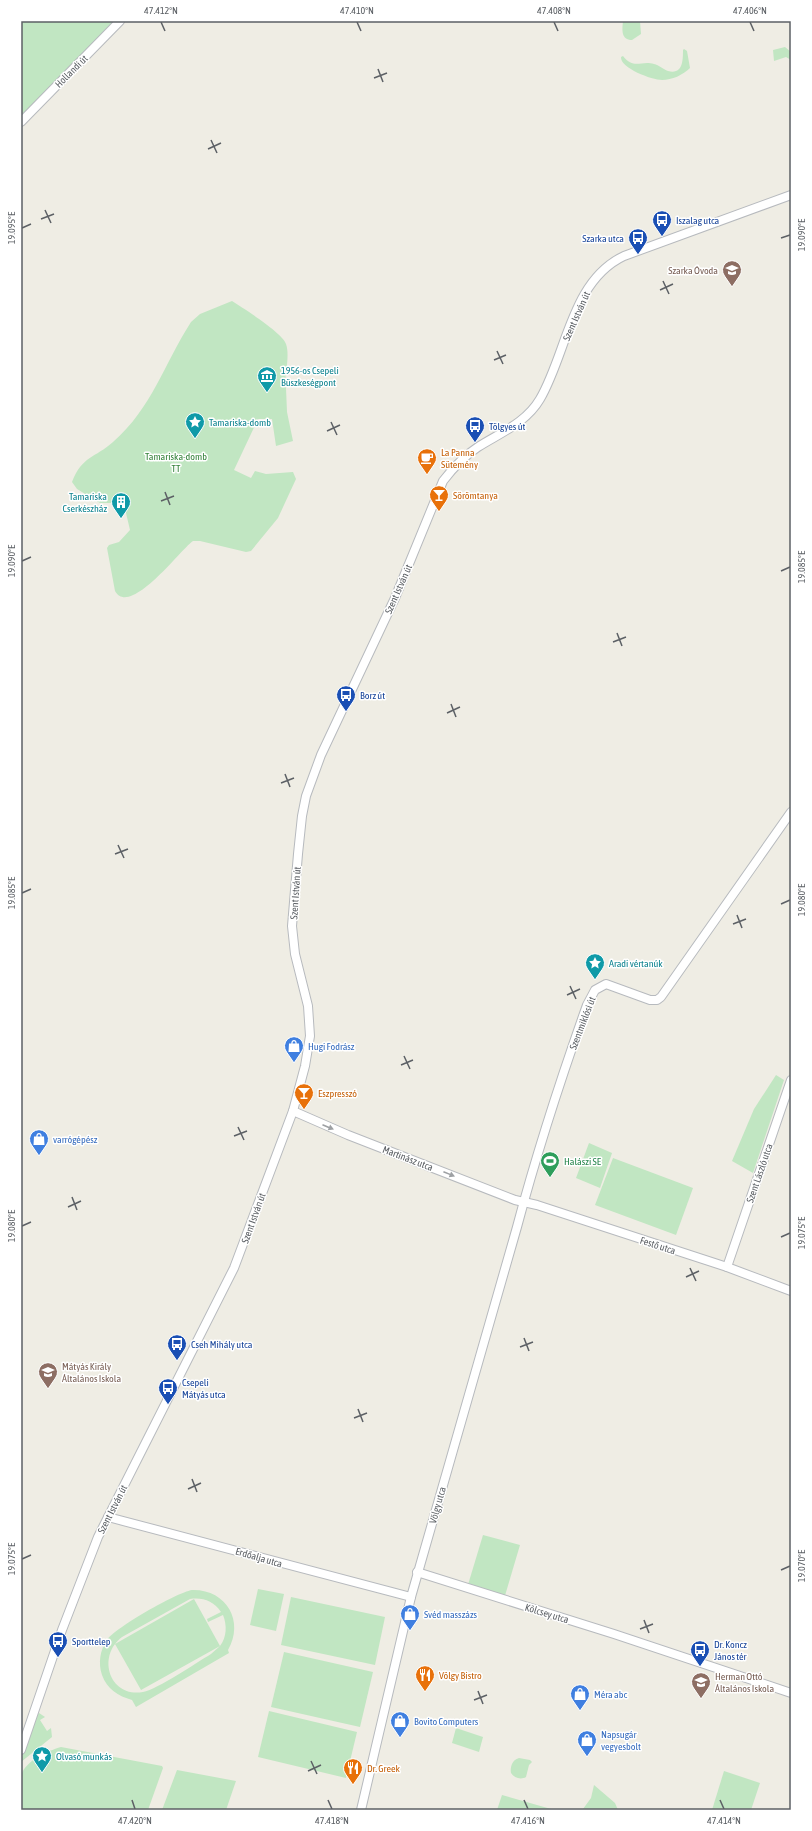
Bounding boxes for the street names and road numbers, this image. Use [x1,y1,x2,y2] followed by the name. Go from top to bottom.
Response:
[53,53,90,90] street label: Hollandi út
[561,290,592,343] street label: Szent István út
[383,563,414,616] street label: Szent István út
[288,866,303,920] street label: Szent István út
[567,995,598,1051] street label: Szentmiklósi út
[744,1142,775,1204] street label: Szent László utca
[381,1144,435,1173] street label: Martinász utca
[239,1191,268,1245] street label: Szent István út
[639,1235,677,1256] street label: Festő utca
[96,1483,129,1535] street label: Szent István út
[427,1485,448,1525] street label: Völgy utca
[234,1546,284,1570] street label: Erdőalja utca
[524,1602,570,1625] street label: Kölcsey utca

